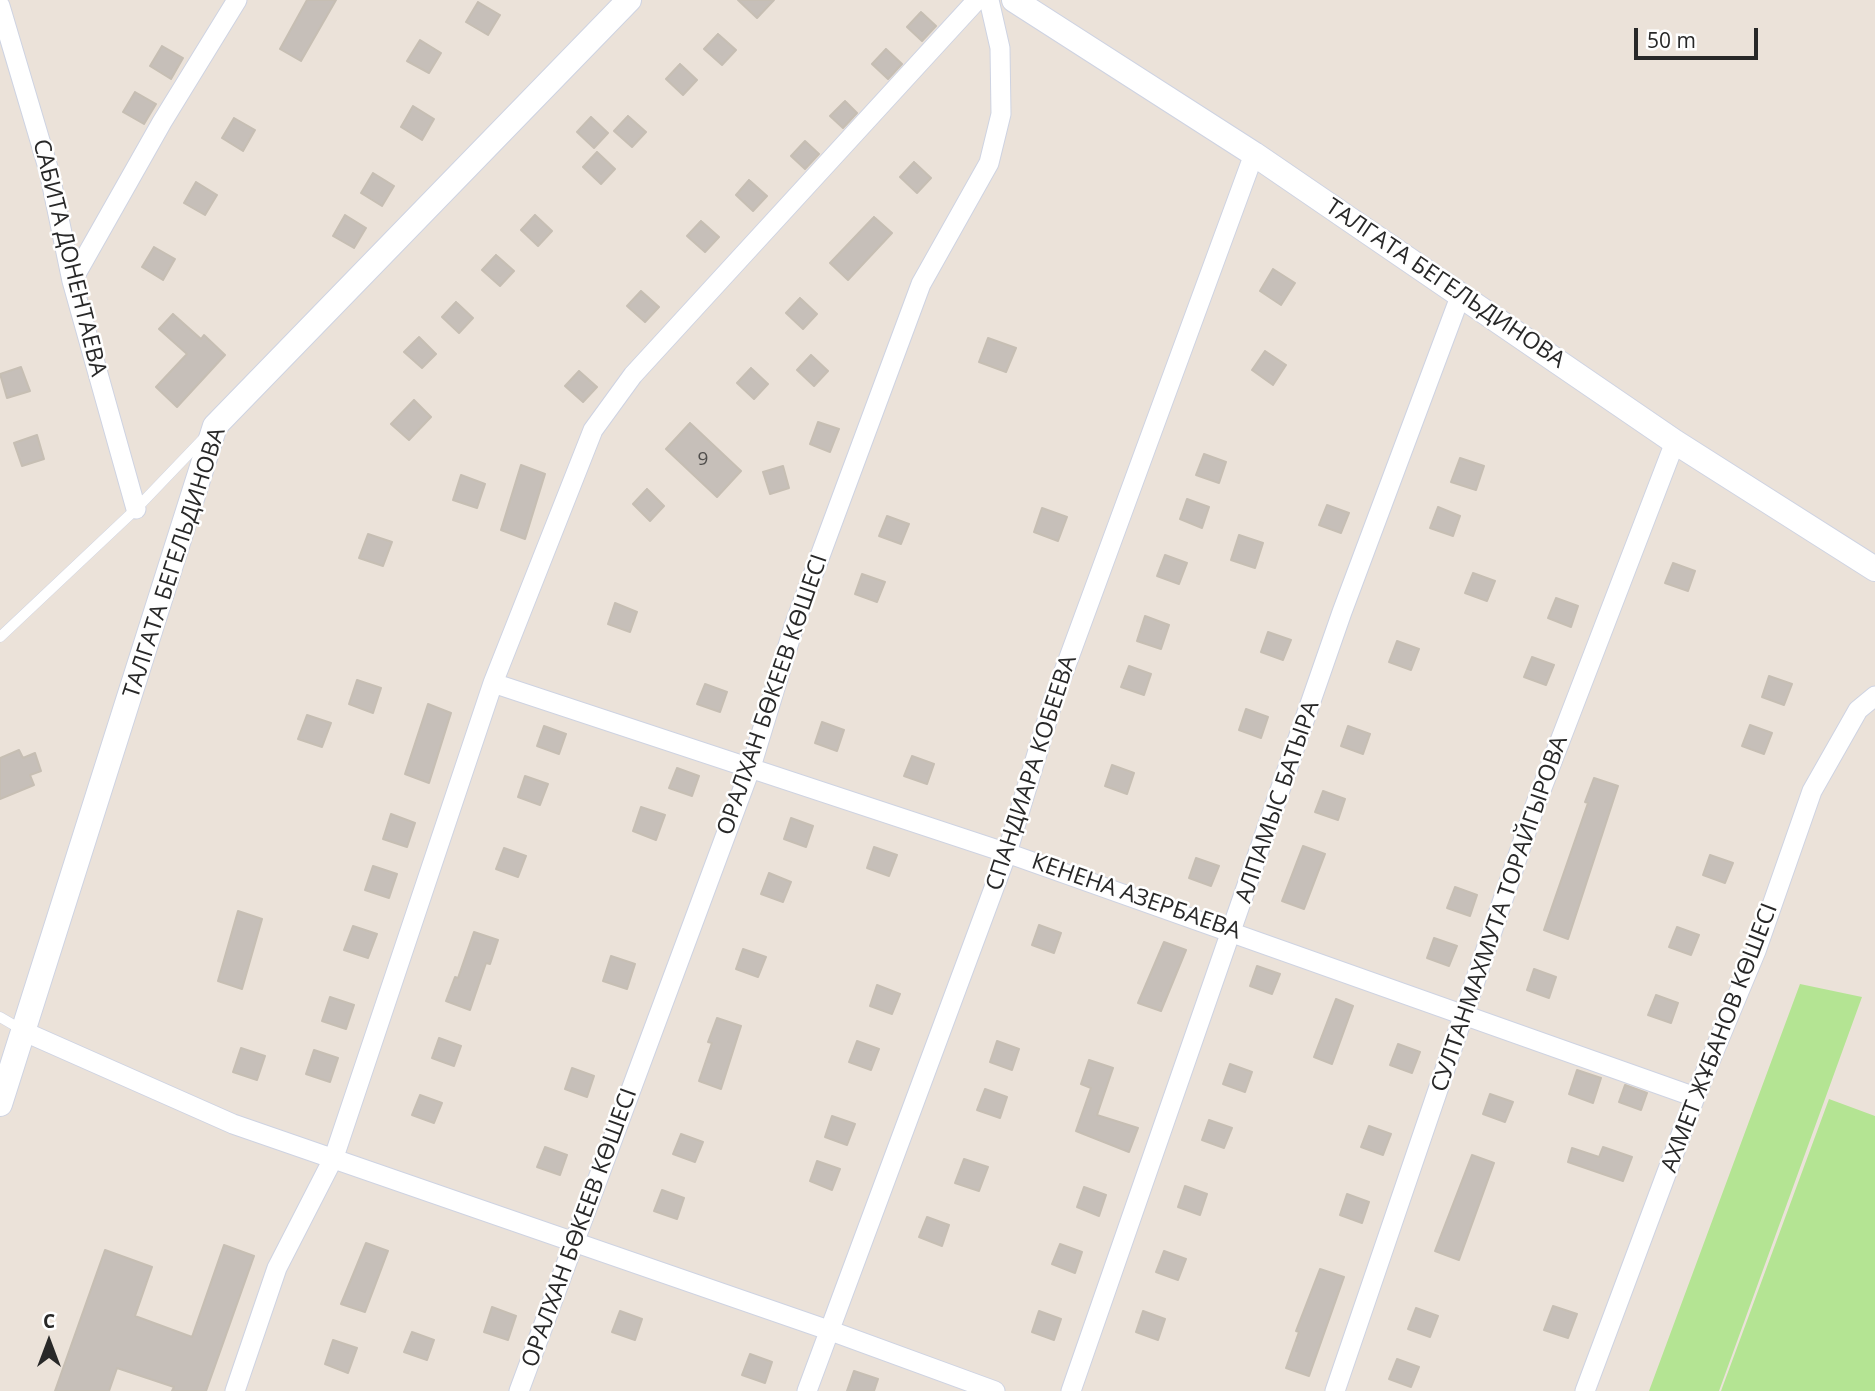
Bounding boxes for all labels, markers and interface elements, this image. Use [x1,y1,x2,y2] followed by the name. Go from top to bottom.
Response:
[1637,14,1761,58] scale bar
[1647,26,1696,54] text: 50 m
[26,137,112,379] street label: САБИТА ДОНЕНТАЕВА
[1320,193,1570,375] street label: ТАЛГАТА БЕГЕЛЬДИНОВА
[118,424,232,702] street label: ТАЛГАТА БЕГЕЛЬДИНОВА
[698,449,708,471] house number: 9
[712,551,834,839] street label: ОРАЛХАН БӨКЕЕВ КӨШЕСІ
[981,652,1083,894] street label: СПАНДИАРА КОБЕЕВА
[1230,697,1326,907] street label: АЛПАМЫС БАТЫРА
[1426,732,1574,1096] street label: СУЛТАНМАХМУТА ТОРАЙГЫРОВА
[1028,848,1244,946] street label: КЕНЕНА АЗЕРБАЕВА
[1656,900,1784,1176] street label: АХМЕТ ЖҰБАНОВ КӨШЕСІ
[517,1085,643,1371] street label: ОРАЛХАН БӨКЕЕВ КӨШЕСІ
[14,1307,84,1377] north arrow
[43,1308,55,1334] text: С

